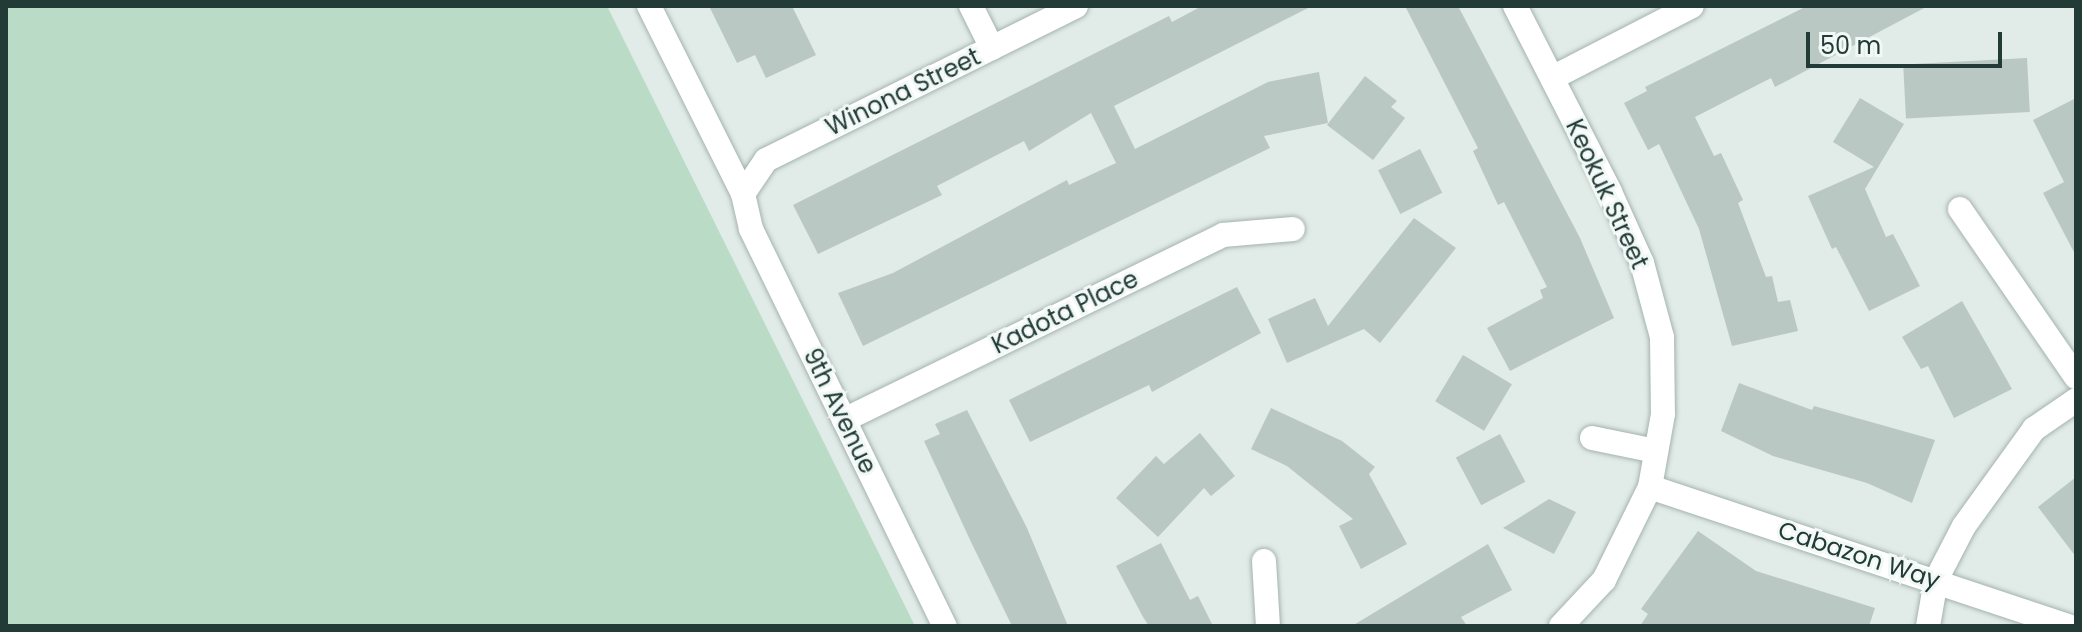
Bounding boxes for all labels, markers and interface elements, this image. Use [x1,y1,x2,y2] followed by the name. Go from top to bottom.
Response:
[1810,16,2006,66] scale bar
[1820,29,1881,62] text: 50 m
[821,42,985,142] street label: Winona Street
[1560,115,1654,273] street label: Keokuk Street
[987,264,1143,360] street label: Kadota Place
[797,344,883,478] street label: 9th Avenue
[1774,515,1944,595] street label: Cabazon Way

